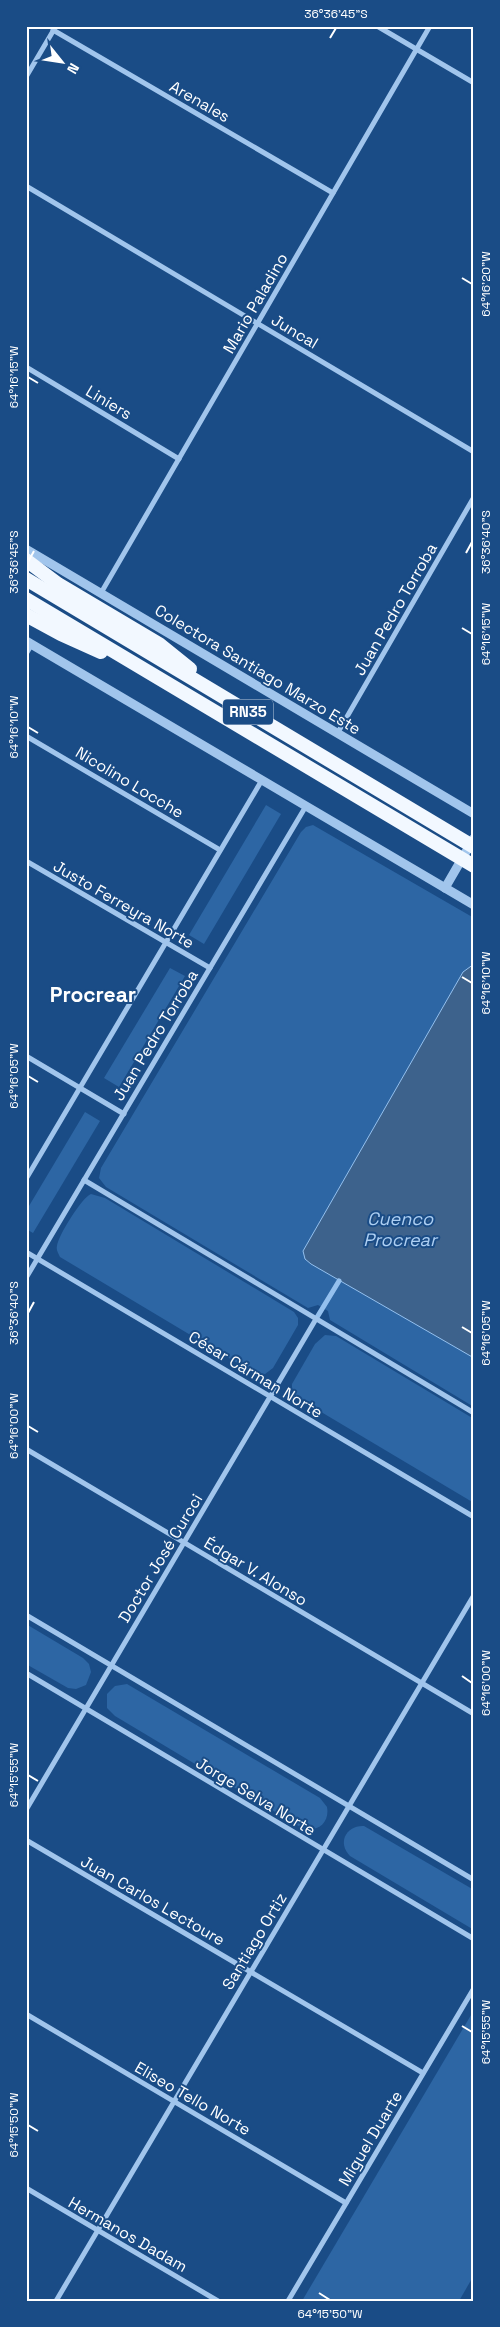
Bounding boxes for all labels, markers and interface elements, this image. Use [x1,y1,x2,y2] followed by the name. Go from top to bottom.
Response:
[304,6,368,22] text: 36°36'45"S
[38,38,88,88] north arrow
[63,60,83,77] text: N
[166,76,234,127] street label: Arenales
[218,249,293,357] street label: Mario Paladino
[478,251,494,317] text: 64°16'20"W
[267,309,322,354] street label: Juncal
[6,345,22,408] text: 64°16'15"W
[82,381,136,424] street label: Liniers
[478,510,494,574] text: 36°36'40"S
[6,530,22,594] text: 36°36'45"S
[349,539,442,679] street label: Juan Pedro Torroba
[151,599,365,739] street label: Colectora Santiago Marzo Este
[478,602,494,665] text: 64°16'15"W
[6,695,22,759] text: 64°16'10"W
[223,700,273,724] road number: RN35
[72,742,188,823] street label: Nicolino Locche
[49,855,198,953] street label: Justo Ferreyra Norte
[478,951,494,1015] text: 64°16'10"W
[108,966,203,1105] street label: Juan Pedro Torroba
[50,981,136,1008] district label: Procrear
[6,1043,22,1109] text: 64°16'05"W
[363,1207,439,1251] water label: Cuenco Procrear
[6,1281,22,1345] text: 36°36'40"S
[478,1300,494,1366] text: 64°16'05"W
[185,1326,327,1423] street label: César Cárman Norte
[6,1393,22,1459] text: 64°16'00"W
[114,1490,207,1627] street label: Doctor José Curcci
[200,1532,311,1611] street label: Édgar V. Alonso
[478,1650,494,1716] text: 64°16'00"W
[6,1742,22,1807] text: 64°15'55"W
[192,1752,320,1841] street label: Jorge Selva Norte
[77,1851,229,1950] street label: Juan Carlos Lectoure
[217,1889,292,1994] street label: Santiago Ortiz
[478,1999,494,2064] text: 64°15'55"W
[131,2057,255,2140] street label: Eliseo Tello Norte
[334,2087,407,2190] street label: Miguel Duarte
[6,2092,22,2158] text: 64°15'50"W
[64,2192,191,2277] street label: Hermanos Dadam
[297,2306,363,2322] text: 64°15'50"W

